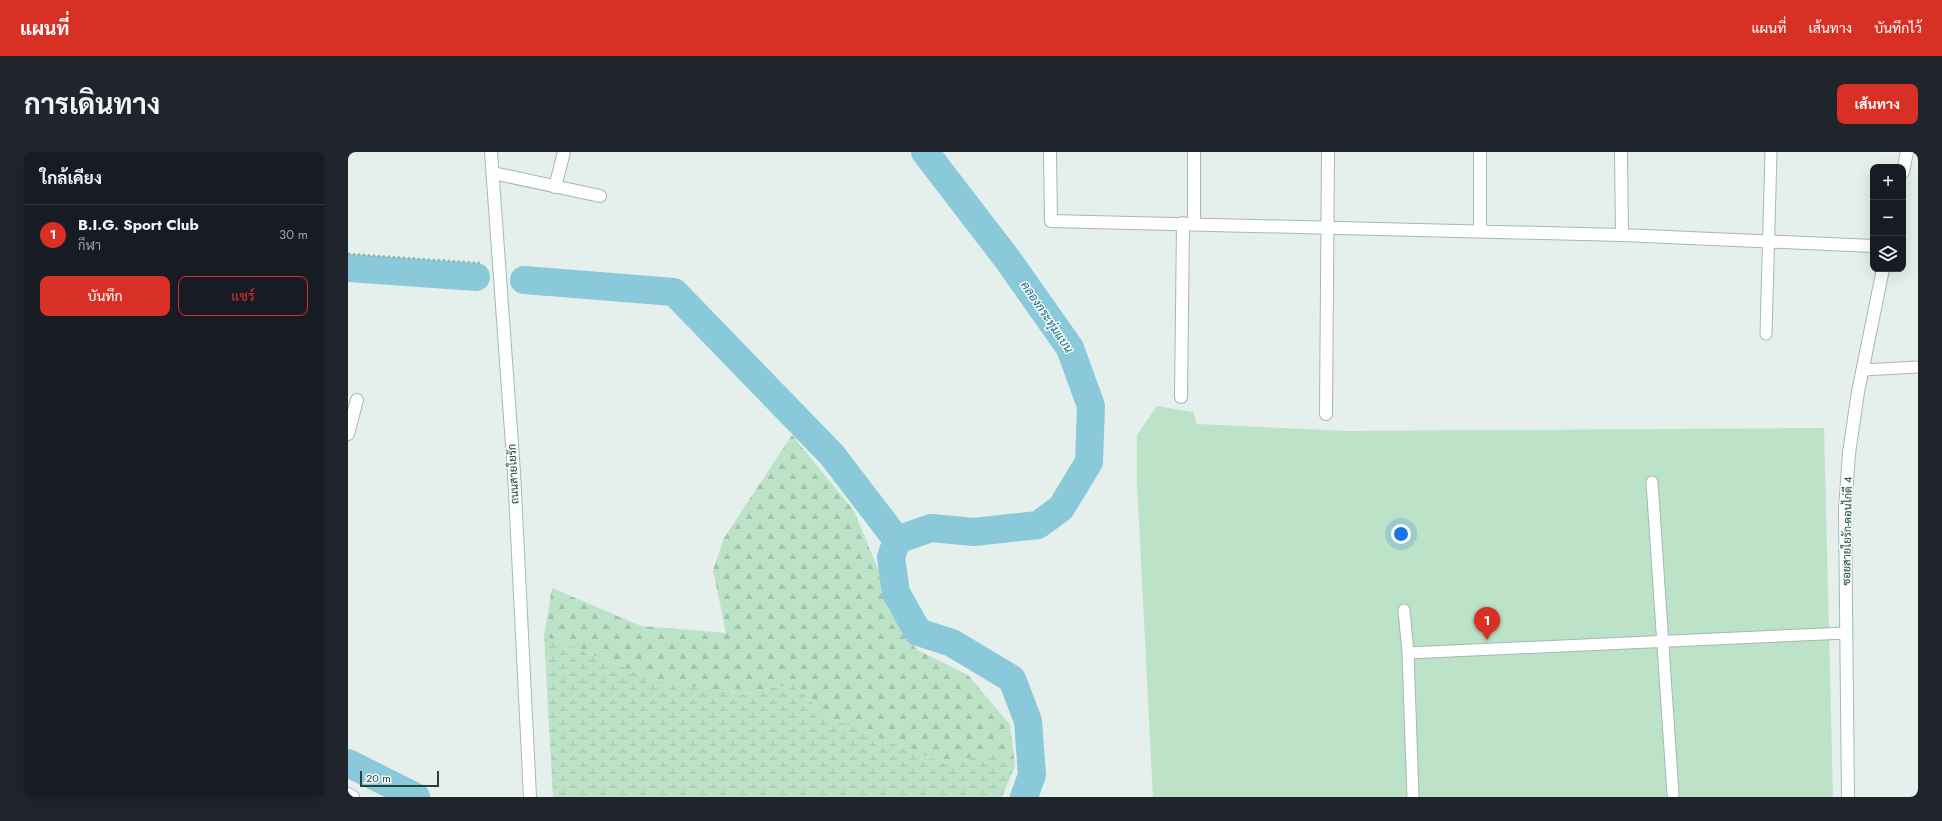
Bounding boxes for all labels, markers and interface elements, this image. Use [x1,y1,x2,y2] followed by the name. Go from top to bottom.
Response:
[20,15,69,42] text: แผนที่
[1751,18,1786,38] text: แผนที่
[1808,18,1852,38] text: เส้นทาง
[1874,18,1922,38] text: บันทึกไว้
[24,84,160,125] text: การเดินทาง
[1837,84,1918,124] button: เส้นทาง
[1870,164,1906,272] map controls
[1870,164,1906,200] button: +
[40,166,102,190] text: ใกล้เคียง
[1870,200,1906,236] button: −
[78,214,199,236] text: B.I.G. Sport Club
[50,225,56,244] text: 1
[279,225,308,244] text: 30 m
[78,236,101,255] text: กีฬา
[1870,236,1906,272] button: layers
[40,276,170,316] button: บันทึก
[178,276,308,316] button: แชร์
[1016,277,1078,357] water label: คลองกระทุ่มแบน
[503,443,523,505] street label: ถนนสายใยรัก
[1838,476,1856,586] street label: ซอยสายใยรัก-ดอนไก่ดี 4
[1391,524,1411,544] your location
[1474,607,1500,640] pin: 1
[360,769,439,788] scale bar
[366,770,391,786] text: 20 m

